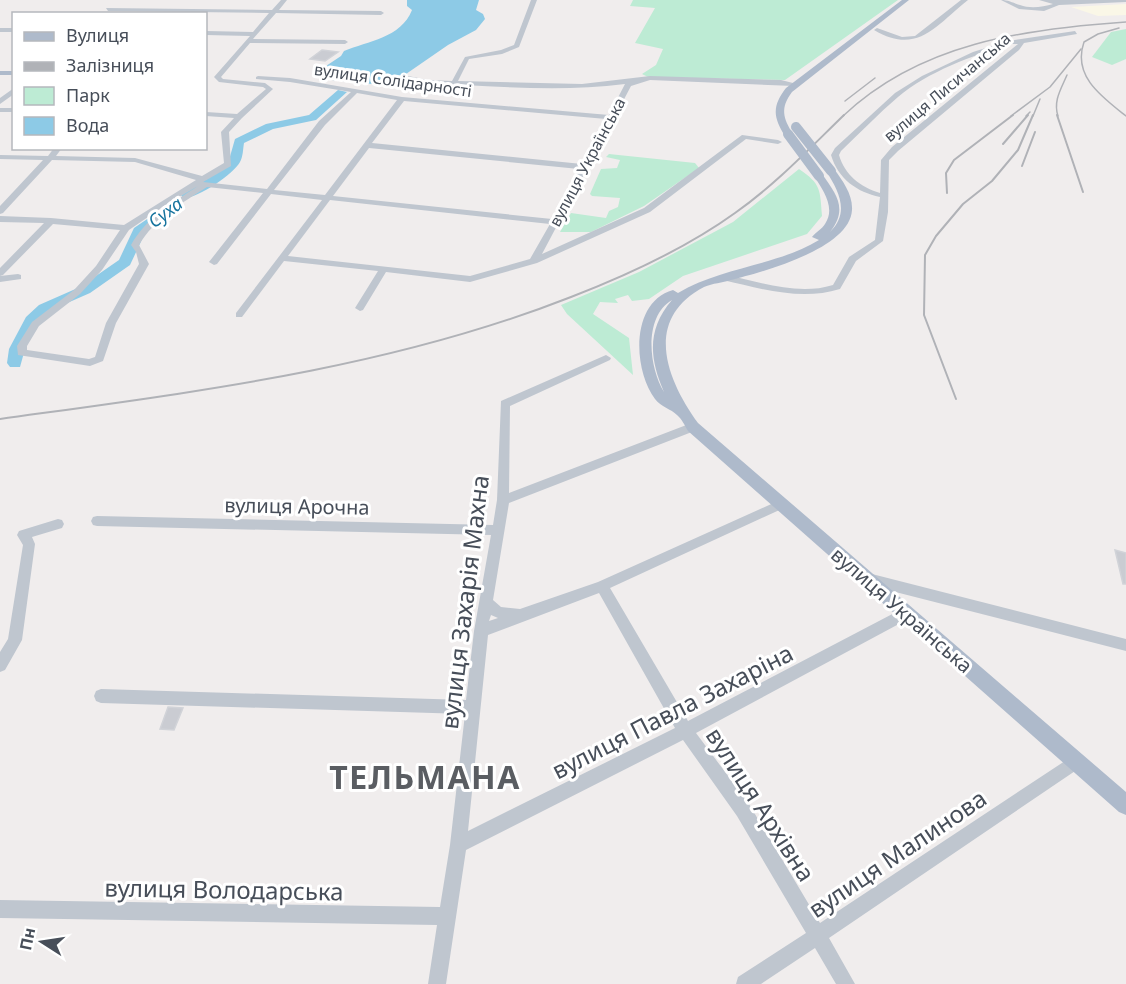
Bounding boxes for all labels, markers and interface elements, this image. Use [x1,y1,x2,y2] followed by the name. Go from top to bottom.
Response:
[12,12,207,150] legend
[66,23,129,47] text: Вулиця
[879,27,1015,147] street label: вулиця Лисичанська
[66,53,154,77] text: Залізниця
[313,58,473,102] street label: вулиця Солідарності
[66,83,110,107] text: Парк
[544,94,630,230] street label: вулиця Українська
[66,113,109,137] text: Вода
[143,191,187,233] water label: Суха
[432,473,496,731] street label: вулиця Захарія Махна
[224,491,370,521] street label: вулиця Арочна
[826,541,978,679] street label: вулиця Українська
[546,636,798,786] street label: вулиця Павла Захаріна
[699,721,823,887] street label: вулиця Архівна
[329,755,521,798] district label: ТЕЛЬМАНА
[802,781,992,925] street label: вулиця Малинова
[104,870,344,908] street label: вулиця Володарська
[12,912,72,972] north arrow
[14,925,40,952] text: Пн

